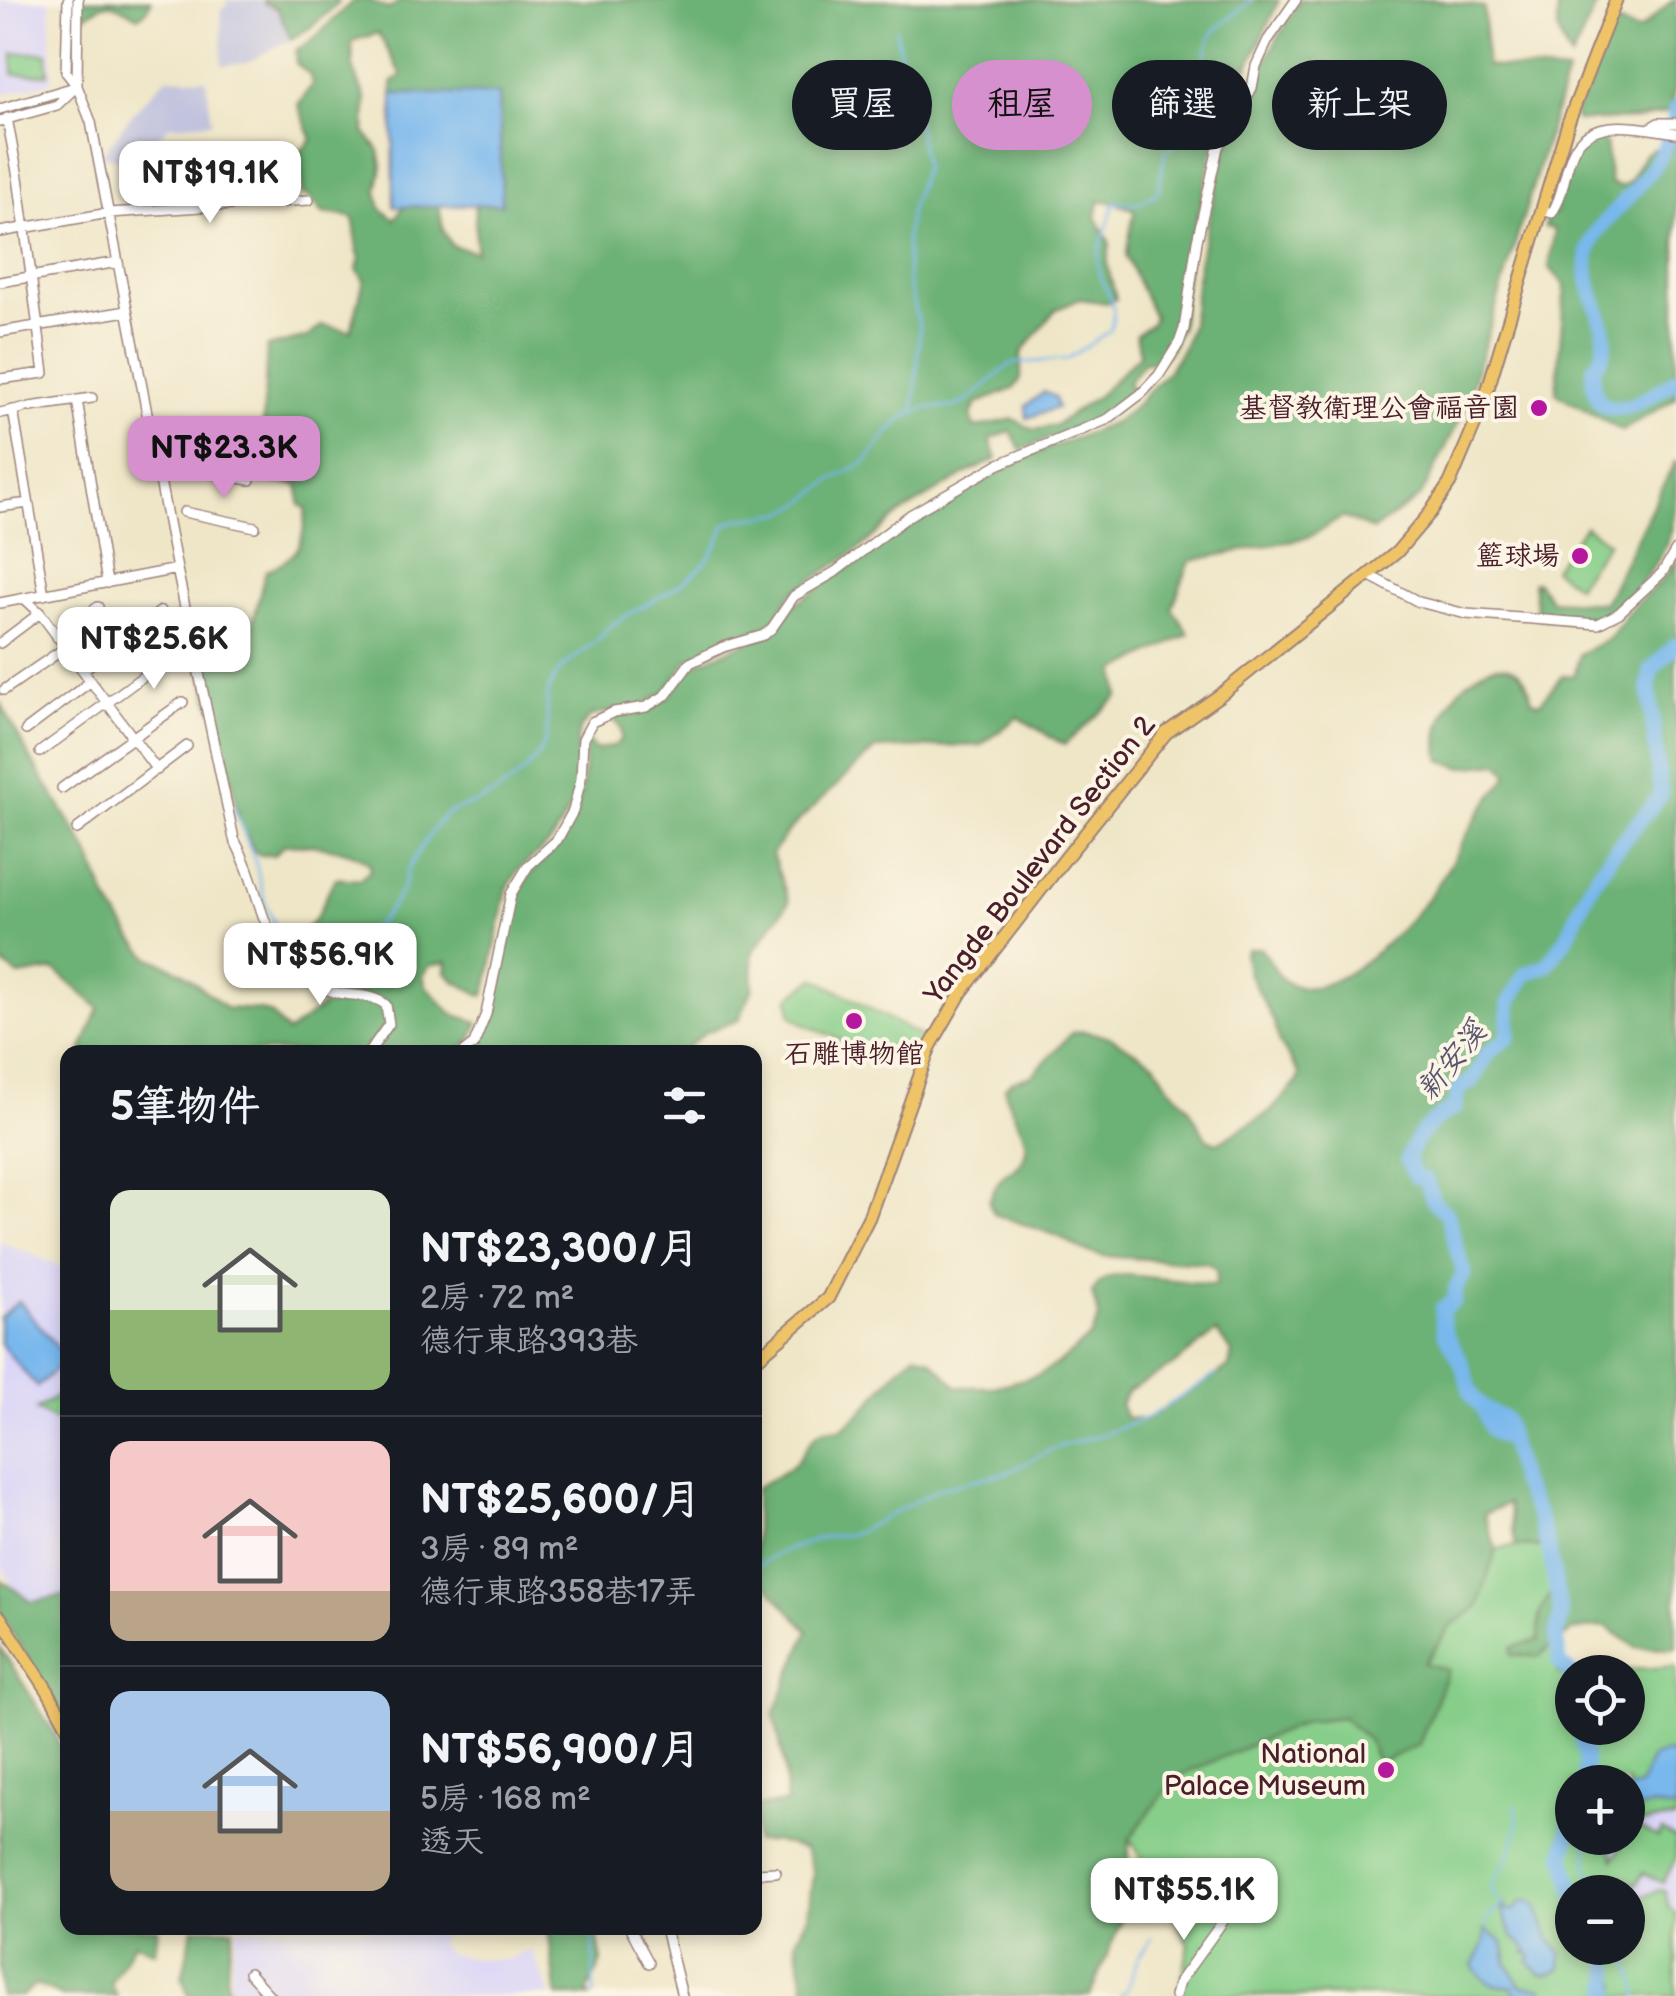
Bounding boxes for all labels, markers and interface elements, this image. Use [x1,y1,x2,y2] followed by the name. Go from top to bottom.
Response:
[792,60,932,150] chip: 買屋
[952,60,1092,150] chip: 租屋
[1112,60,1252,150] chip: 篩選
[1272,60,1447,150] chip: 新上架
[107,141,313,226] pin: NT$19.1K
[141,154,279,193] text: NT$19.1K
[1239,392,1519,425] place label: 基督教衛理公會福音園
[1528,397,1550,419] marker: 基督教衛理公會福音園
[121,416,327,501] pin: NT$23.3K
[150,429,298,468] text: NT$23.3K
[1476,540,1560,573] place label: 籃球場
[1569,545,1591,567] marker: 籃球場
[51,607,257,692] pin: NT$25.6K
[79,620,229,659] text: NT$25.6K
[917,709,1163,1011] street label: Yangde Boulevard Section 2
[217,923,423,1008] pin: NT$56.9K
[246,936,394,975] text: NT$56.9K
[843,1010,865,1032] marker: 石雕博物館
[1410,1013,1496,1107] water label: 新安溪
[784,1038,924,1071] place label: 石雕博物館
[657,1078,712,1133] icon: filters
[110,1082,260,1133] text: 5筆物件
[420,1224,700,1275] text: NT$23,300/月
[190,1230,310,1350] icon: home
[420,1279,574,1318] text: 2房 · 72 m²
[420,1322,638,1361] text: 德行東路393巷
[420,1475,702,1526] text: NT$25,600/月
[190,1481,310,1601] icon: home
[420,1530,579,1569] text: 3房 · 89 m²
[420,1573,697,1612] text: 德行東路358巷17弄
[1555,1655,1645,1965] map controls
[1555,1655,1645,1745] button: locate
[420,1725,701,1776] text: NT$56,900/月
[190,1731,310,1851] icon: home
[1164,1738,1366,1803] place label: National Palace Museum
[1375,1759,1397,1781] marker: National Palace Museum
[1555,1765,1645,1855] button: +
[420,1780,591,1819] text: 5房 · 168 m²
[420,1823,484,1862] text: 透天
[1081,1858,1287,1943] pin: NT$55.1K
[1113,1871,1255,1910] text: NT$55.1K
[1555,1875,1645,1965] button: −

